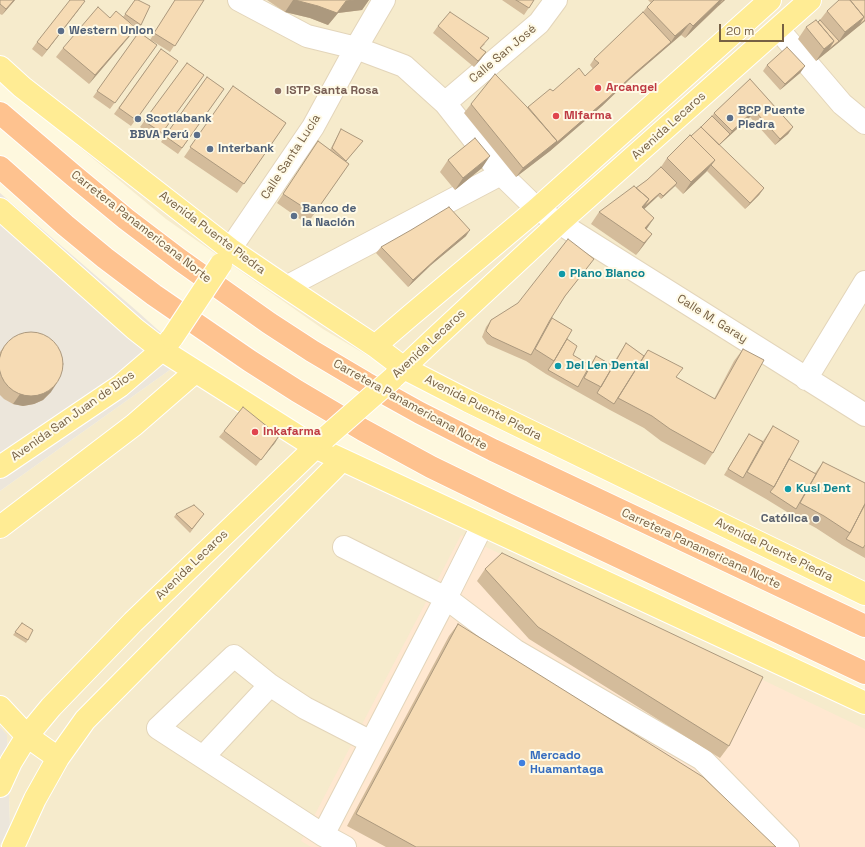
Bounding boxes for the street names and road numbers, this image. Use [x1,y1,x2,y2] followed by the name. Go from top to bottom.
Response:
[467,22,539,86] street label: Calle San José
[629,89,709,163] street label: Avenida Lecaros
[258,112,324,202] street label: Calle Santa Lucía
[68,168,214,286] street label: Carretera Panamericana Norte
[156,188,268,278] street label: Avenida Puente Piedra
[674,292,750,346] street label: Calle M. Garay
[390,307,468,381] street label: Avenida Lecaros
[330,357,490,453] street label: Carretera Panamericana Norte
[8,368,138,464] street label: Avenida San Juan de Dios
[422,372,544,444] street label: Avenida Puente Piedra
[619,506,783,592] street label: Carretera Panamericana Norte
[713,515,835,585] street label: Avenida Puente Piedra
[153,527,231,603] street label: Avenida Lecaros

